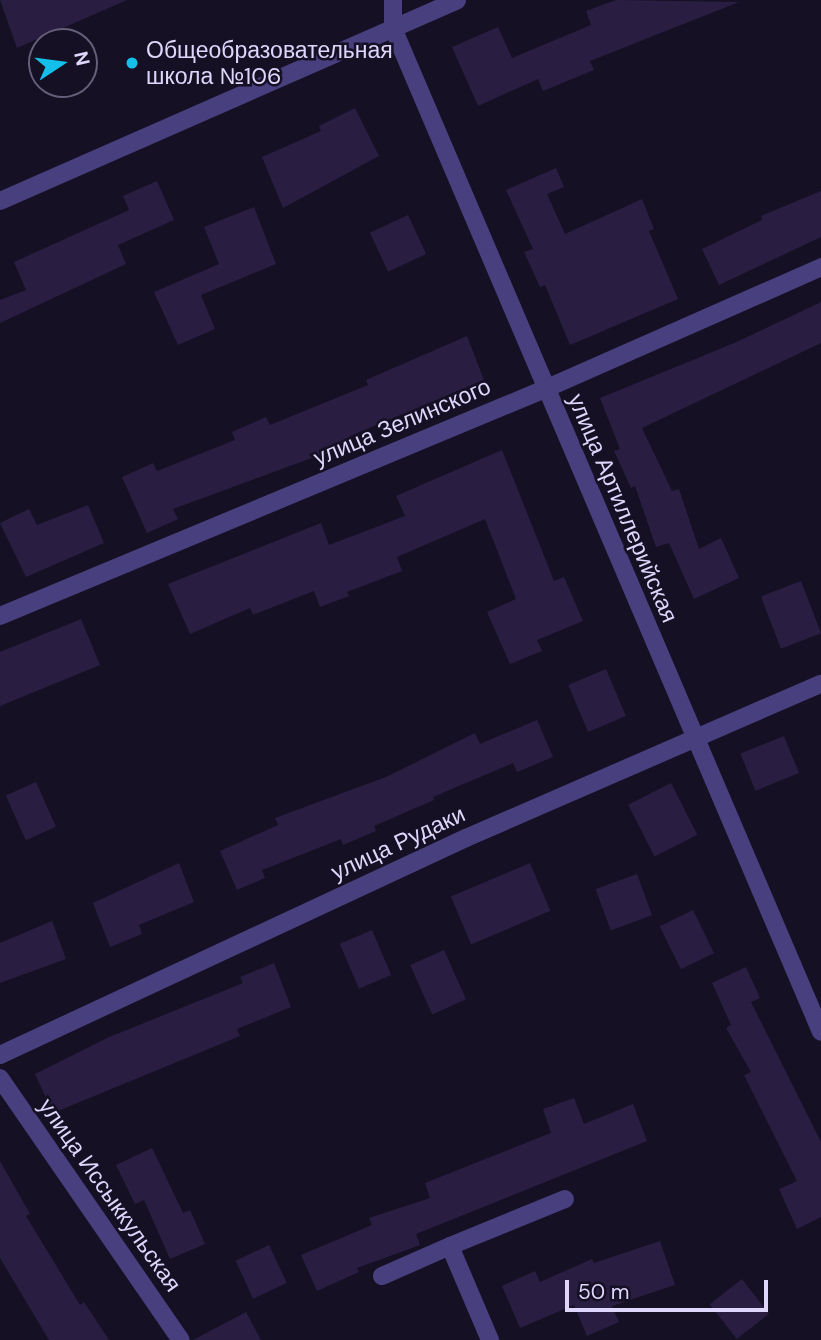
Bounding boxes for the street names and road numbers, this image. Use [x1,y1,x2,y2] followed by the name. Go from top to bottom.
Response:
[309,372,495,472] street label: улица Зелинского
[562,389,684,627] street label: улица Артиллерийская
[327,800,469,886] street label: улица Рудаки
[33,1093,187,1297] street label: улица Иссыккульская

